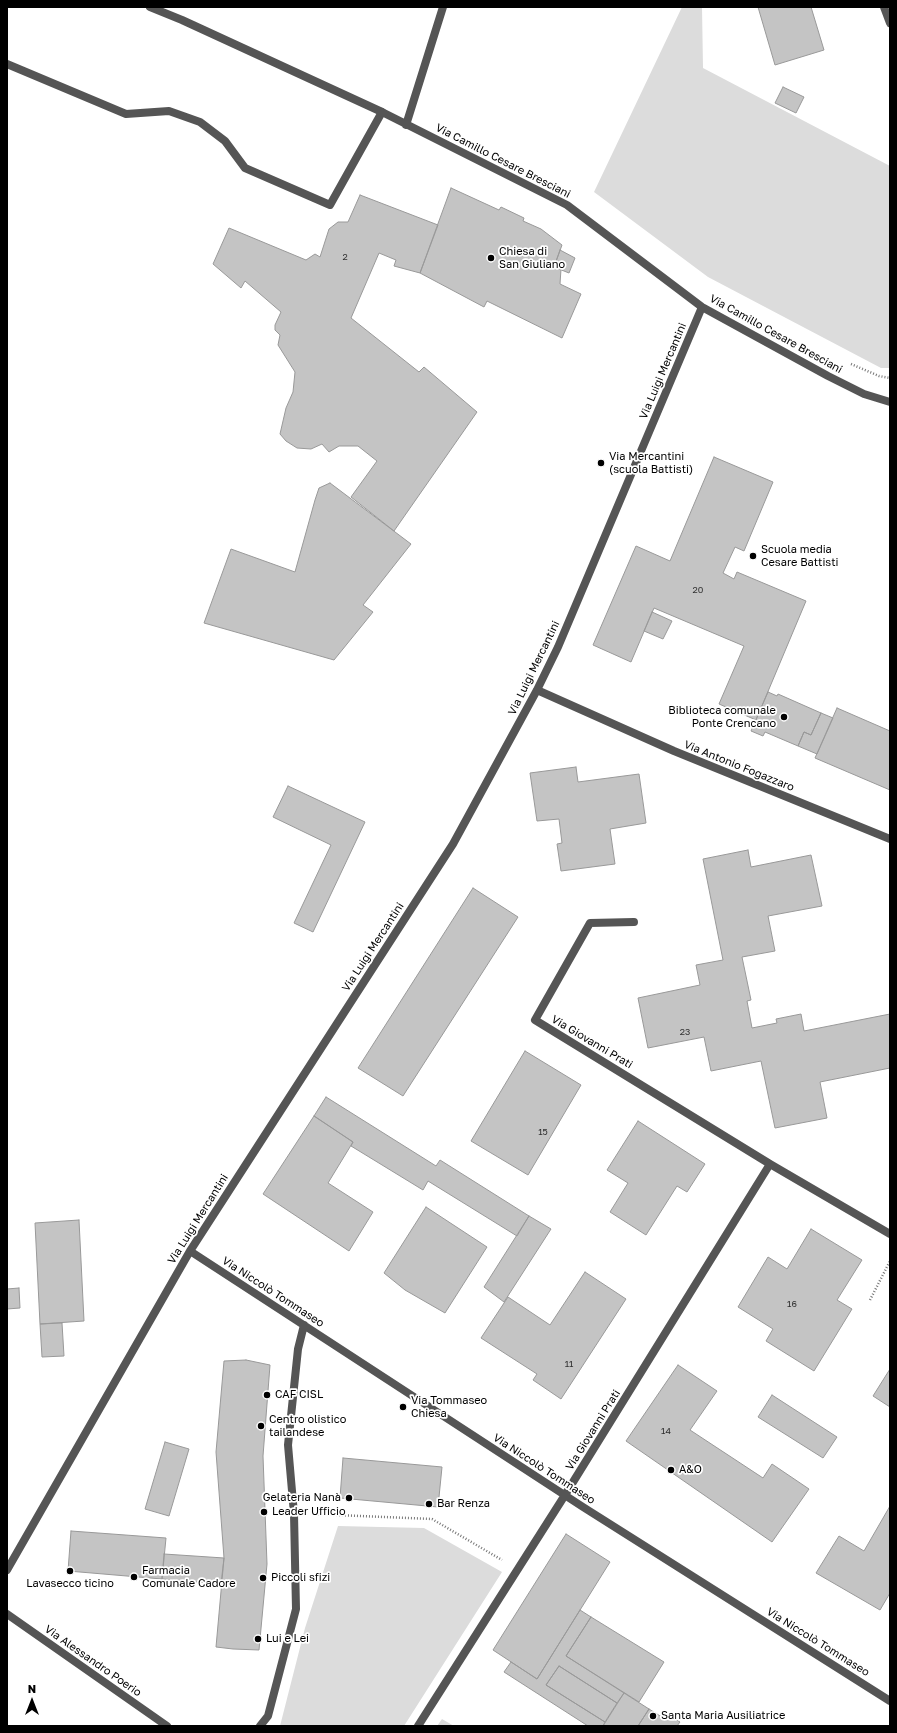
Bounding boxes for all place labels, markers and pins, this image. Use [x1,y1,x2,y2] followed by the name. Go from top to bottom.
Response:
[499,245,565,271] place label: Chiesa di San Giuliano
[486,253,496,263] marker: Chiesa di San Giuliano
[609,450,693,476] place label: Via Mercantini (scuola Battisti)
[596,458,606,468] marker: Via Mercantini (scuola Battisti)
[761,543,839,569] place label: Scuola media Cesare Battisti
[748,551,758,561] marker: Scuola media Cesare Battisti
[668,704,776,730] place label: Biblioteca comunale Ponte Crencano
[779,712,789,722] marker: Biblioteca comunale Ponte Crencano
[275,1388,323,1402] place label: CAF CISL
[262,1390,272,1400] marker: CAF CISL
[411,1394,487,1420] place label: Via Tommaseo Chiesa
[398,1402,408,1412] marker: Via Tommaseo Chiesa
[269,1413,346,1439] place label: Centro olistico tailandese
[256,1421,266,1431] marker: Centro olistico tailandese
[679,1463,702,1477] place label: A&O
[666,1465,676,1475] marker: A&O
[263,1491,341,1505] place label: Gelateria Nanà
[344,1493,354,1503] marker: Gelateria Nanà
[437,1497,490,1511] place label: Bar Renza
[424,1499,434,1509] marker: Bar Renza
[272,1505,346,1519] place label: Leader Ufficio
[259,1507,269,1517] marker: Leader Ufficio
[142,1564,236,1590] place label: Farmacia Comunale Cadore
[65,1566,75,1576] marker: Lavasecco ticino
[271,1571,330,1585] place label: Piccoli sfizi
[129,1572,139,1582] marker: Farmacia Comunale Cadore
[258,1573,268,1583] marker: Piccoli sfizi
[26,1577,114,1591] place label: Lavasecco ticino
[266,1632,309,1646] place label: Lui e Lei
[253,1634,263,1644] marker: Lui e Lei
[661,1709,785,1723] place label: Santa Maria Ausiliatrice
[648,1711,658,1721] marker: Santa Maria Ausiliatrice

